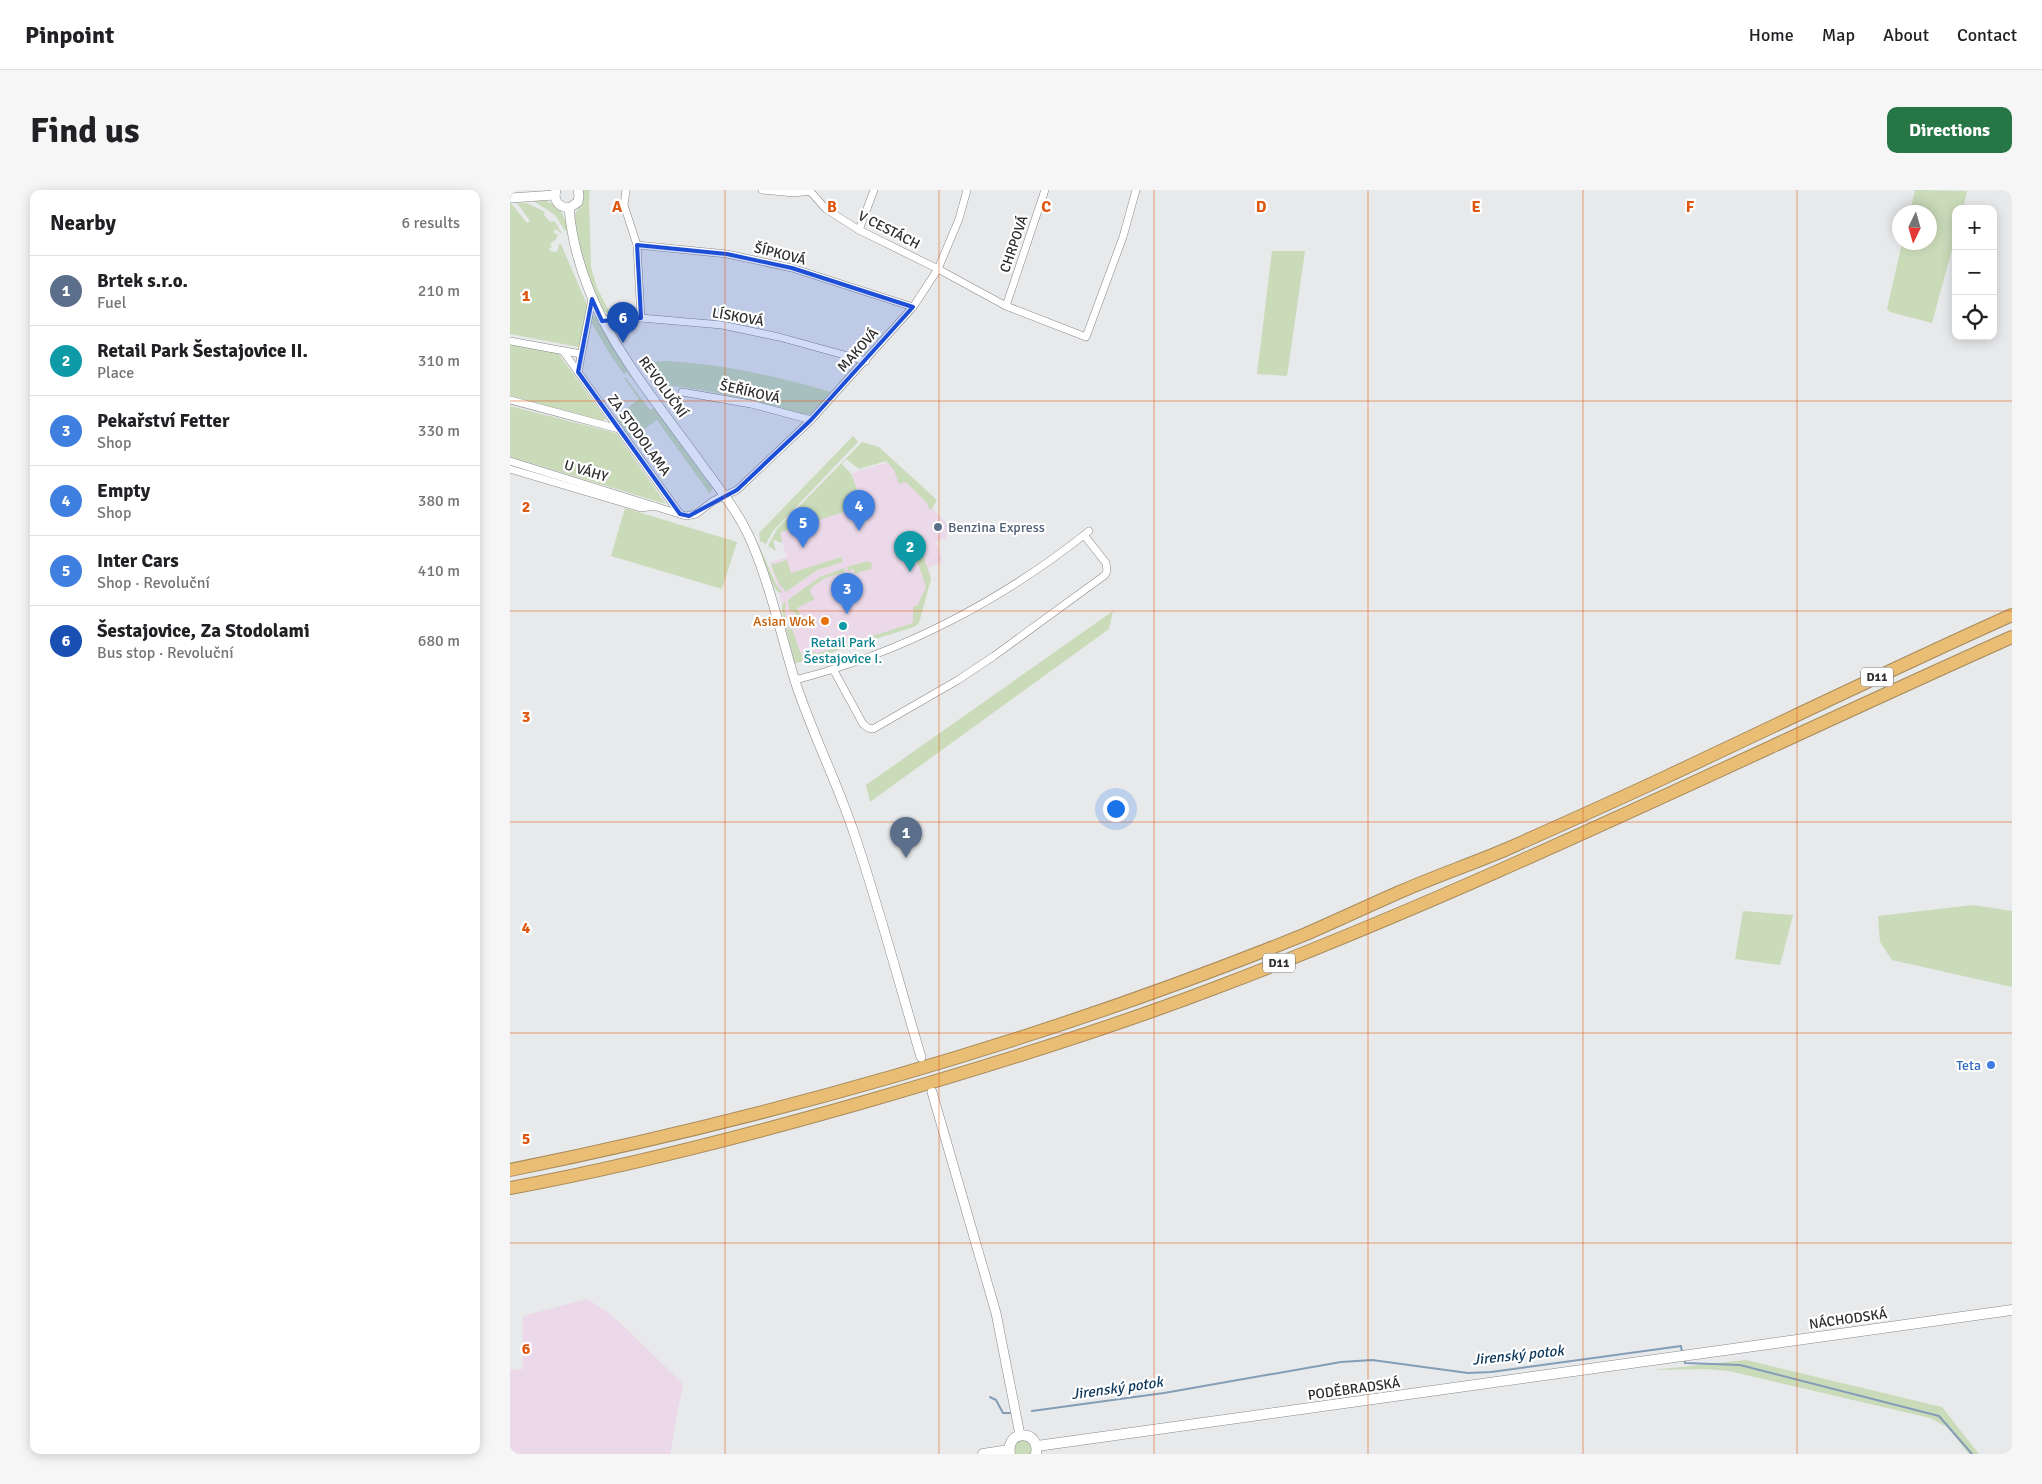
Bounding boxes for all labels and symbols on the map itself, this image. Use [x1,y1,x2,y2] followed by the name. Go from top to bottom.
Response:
[612,197,623,217] text: A
[827,197,837,217] text: B
[1041,197,1051,217] text: C
[1256,197,1267,217] text: D
[1471,197,1481,217] text: E
[1686,197,1695,217] text: F
[1892,205,1937,250] north arrow
[855,207,923,253] street label: V CESTÁCH
[996,213,1032,275] street label: CHRPOVÁ
[752,239,808,269] street label: ŠÍPKOVÁ
[522,286,531,306] text: 1
[607,302,639,343] pin: 6
[711,304,766,330] street label: LÍSKOVÁ
[834,324,882,375] street label: MAKOVÁ
[635,353,691,422] street label: REVOLUČNÍ
[718,377,782,407] street label: ŠEŘÍKOVÁ
[604,391,674,479] street label: ZA STODOLAMA
[562,456,610,486] street label: U VÁHY
[843,490,875,531] pin: 4
[522,497,530,517] text: 2
[787,507,819,548] pin: 5
[948,519,1045,536] place label: Benzina Express
[932,521,944,533] marker: Benzina Express
[894,531,926,572] pin: 2
[831,573,863,614] pin: 3
[753,613,815,630] place label: Asian Wok
[819,615,831,627] marker: Asian Wok
[837,620,849,632] marker: Retail Park Šestajovice I.
[804,634,882,667] place label: Retail Park Šestajovice I.
[1861,668,1893,687] road number: D11
[522,707,530,727] text: 3
[1103,796,1129,822] your location
[890,817,922,858] pin: 1
[522,918,531,938] text: 4
[1263,954,1295,972] road number: D11
[1956,1057,1981,1074] place label: Teta
[1985,1059,1997,1071] marker: Teta
[522,1129,530,1149] text: 5
[1808,1305,1889,1333] street label: NÁCHODSKÁ
[522,1339,531,1359] text: 6
[1471,1341,1566,1369] water label: Jirenský potok
[1070,1372,1165,1403] water label: Jirenský potok
[1307,1374,1402,1404] street label: PODĚBRADSKÁ

